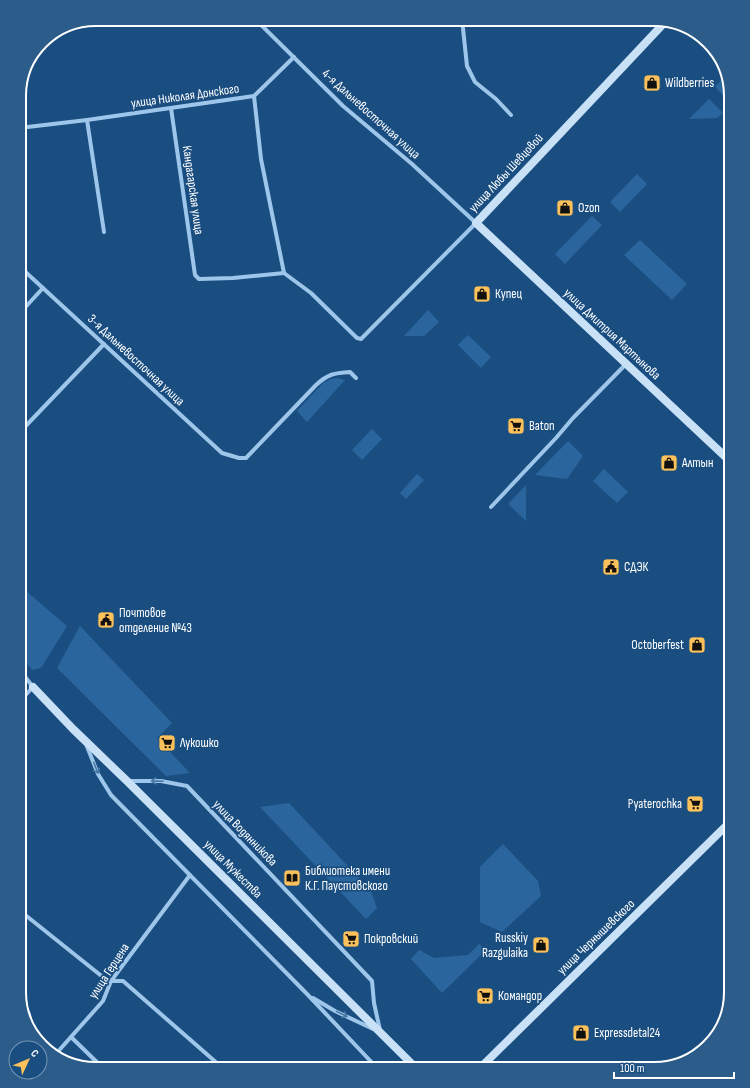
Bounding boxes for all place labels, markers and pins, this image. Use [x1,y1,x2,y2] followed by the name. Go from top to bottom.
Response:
[642,73,662,93] shop icon: Wildberries
[665,75,714,91] place label: Wildberries
[555,198,575,218] shop icon: Ozon
[578,200,600,216] place label: Ozon
[472,284,492,304] shop icon: Купец
[495,286,522,302] place label: Купец
[506,416,526,436] supermarket icon: Baton
[529,418,555,434] place label: Baton
[659,453,679,473] shop icon: Алтын
[681,455,713,471] place label: Алтын
[601,557,621,577] public building icon: СДЭК
[624,559,649,575] place label: СДЭК
[119,605,192,636] place label: Почтовое отделение №43
[96,610,116,630] public building icon: Почтовое отделение №43
[687,635,707,655] shop icon: Octoberfest
[631,637,684,653] place label: Octoberfest
[157,733,177,753] supermarket icon: Лукошко
[179,735,219,751] place label: Лукошко
[685,794,705,814] supermarket icon: Pyaterochka
[628,796,682,812] place label: Pyaterochka
[305,863,390,894] place label: Библиотека имени К.Г. Паустовского
[282,868,302,888] library icon: Библиотека имени К.Г. Паустовского
[341,929,361,949] supermarket icon: Покровский
[482,930,528,961] place label: Russkiy Razgulaika
[364,931,418,947] place label: Покровский
[531,935,551,955] shop icon: Russkiy Razgulaika
[475,986,495,1006] supermarket icon: Командор
[498,988,542,1004] place label: Командор
[571,1023,591,1043] shop icon: Expressdetal24
[594,1025,661,1041] place label: Expressdetal24

